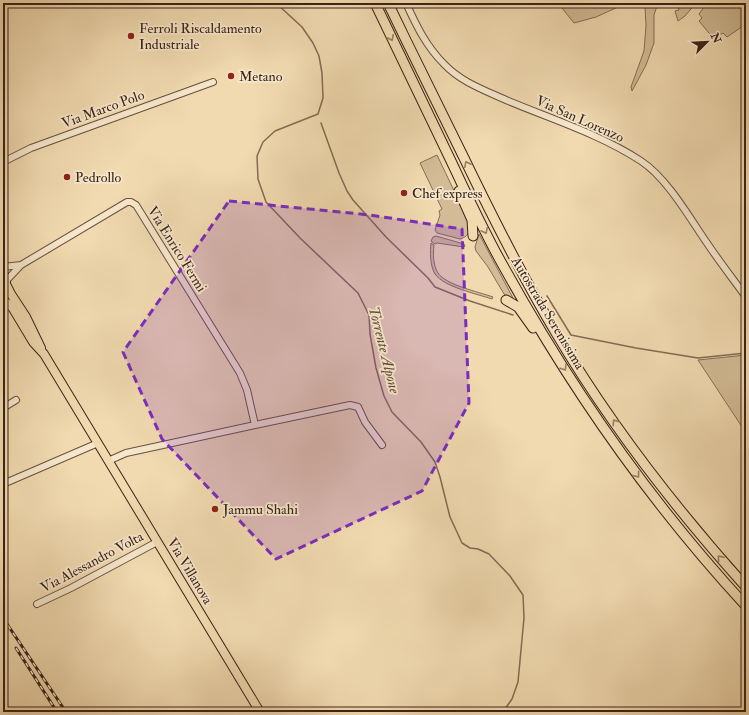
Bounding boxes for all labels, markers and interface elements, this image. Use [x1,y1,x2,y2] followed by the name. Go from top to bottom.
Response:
[139,20,262,53] place label: Ferroli Riscaldamento Industriale
[687,22,727,62] north arrow
[707,30,724,46] text: N
[126,31,136,41] marker: Ferroli Riscaldamento Industriale
[387,34,394,41] one-way arrow
[239,68,283,85] place label: Metano
[226,71,236,81] marker: Metano
[59,86,147,132] street label: Via Marco Polo
[533,92,627,146] street label: Via San Lorenzo
[464,161,472,168] one-way arrow
[75,169,122,186] place label: Pedrollo
[62,172,72,182] marker: Pedrollo
[412,185,483,203] place label: Chef express
[399,188,409,198] marker: Chef express
[144,203,210,295] street label: Via Enrico Fermi
[480,226,488,234] one-way arrow
[507,253,589,373] street label: Autostrada Serenissima
[364,305,404,396] water label: Torrente Alpone
[559,363,566,370] one-way arrow
[612,419,620,426] one-way arrow
[632,470,639,477] one-way arrow
[222,501,298,518] place label: Jammu Shahi
[210,504,220,514] marker: Jammu Shahi
[38,528,147,596] street label: Via Alessandro Volta
[164,535,217,607] street label: Via Villanova
[718,555,725,562] one-way arrow

